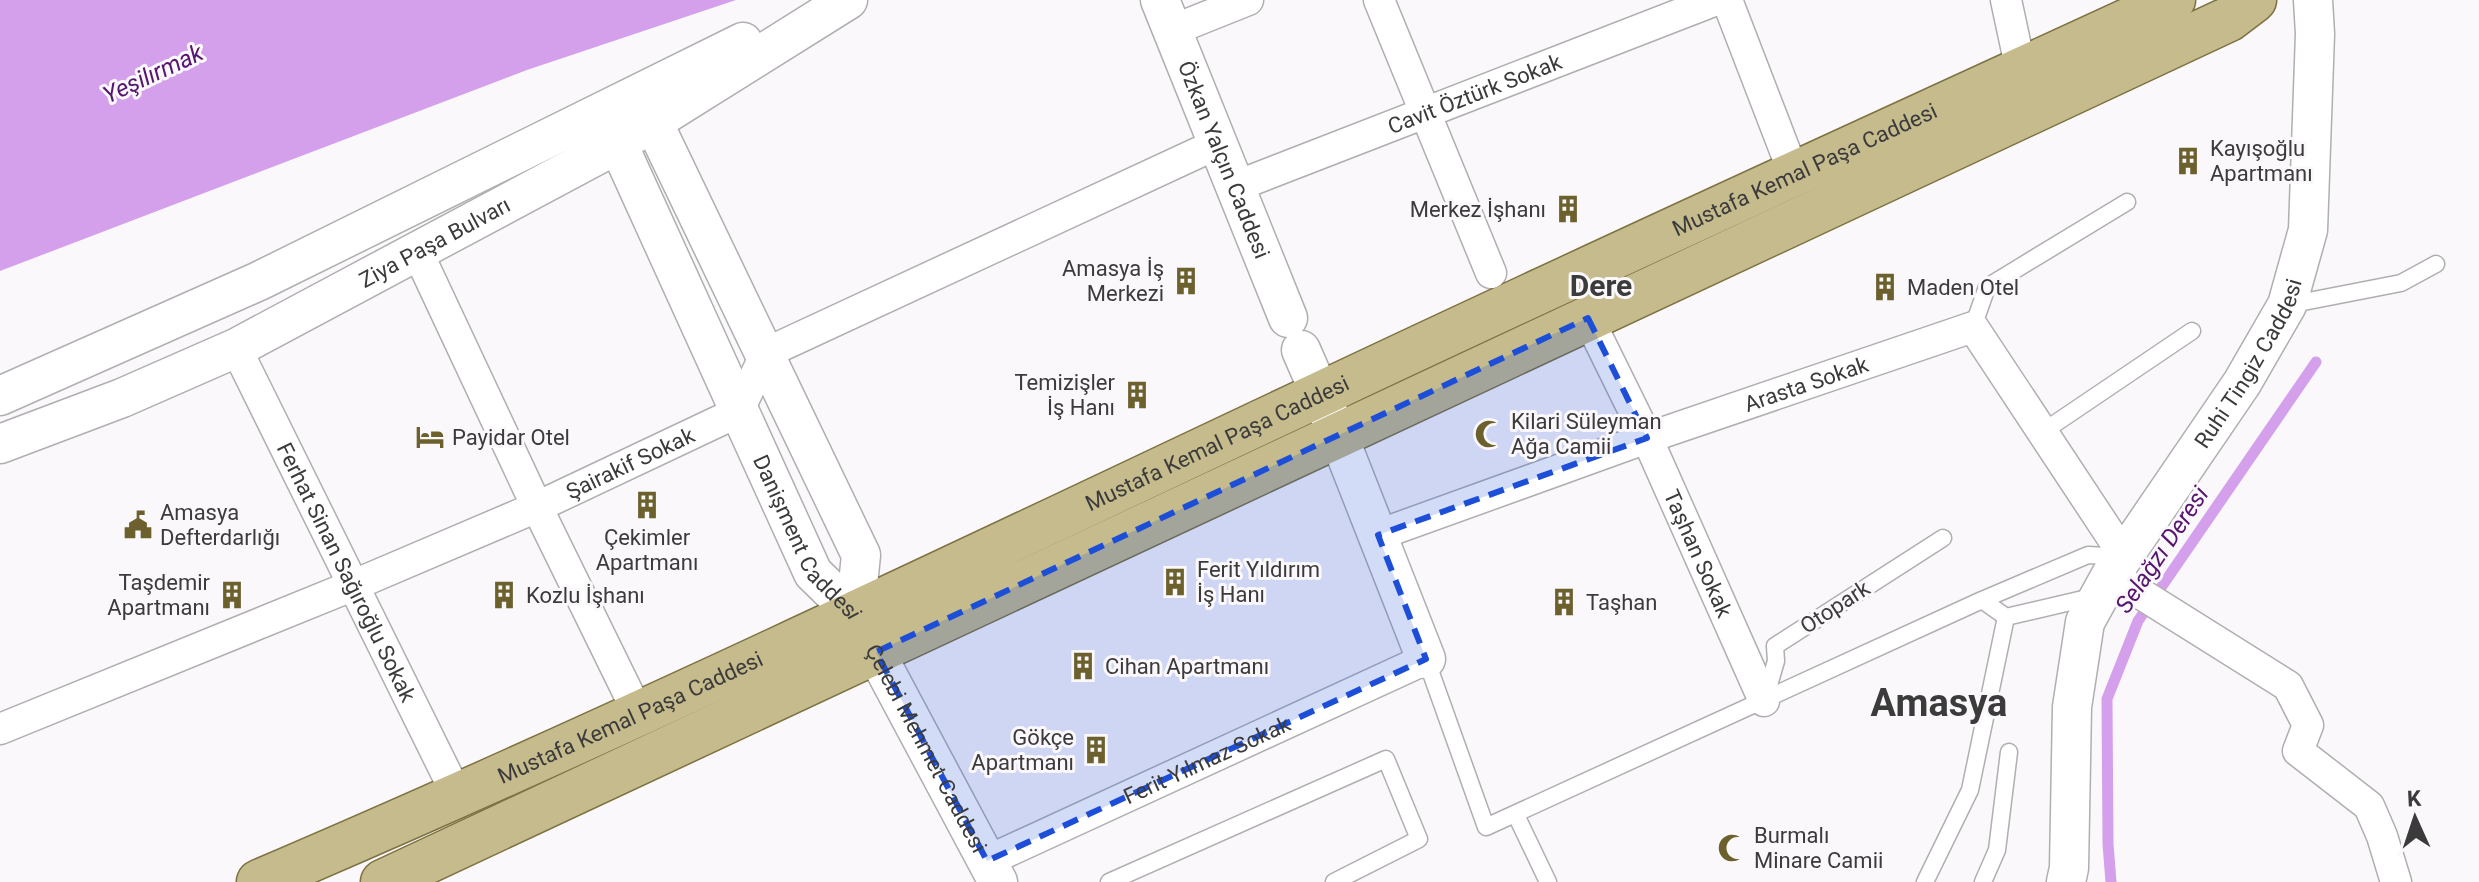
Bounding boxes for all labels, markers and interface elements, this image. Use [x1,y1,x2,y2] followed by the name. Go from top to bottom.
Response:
[98,38,209,109] water label: Yeşilırmak
[1384,48,1566,139] street label: Cavit Öztürk Sokak
[1173,57,1275,262] street label: Özkan Yalçın Caddesi
[1668,98,1941,241] street label: Mustafa Kemal Paşa Caddesi
[2210,136,2313,186] place label: Kayışoğlu Apartmanı
[2173,146,2203,176] building icon: Kayışoğlu Apartmanı
[355,191,514,292] street label: Ziya Paşa Bulvarı
[1553,194,1583,224] building icon: Merkez İşhanı
[1410,197,1546,222] place label: Merkez İşhanı
[1062,256,1164,306] place label: Amasya İş Merkezi
[1171,266,1201,296] building icon: Amasya İş Merkezi
[1570,268,1632,303] district label: Dere
[1870,272,1900,302] building icon: Maden Otel
[1907,275,2019,300] place label: Maden Otel
[2189,276,2306,453] street label: Ruhi Tingiz Caddesi
[1741,351,1872,416] street label: Arasta Sokak
[1015,370,1116,420] place label: Temizişler İş Hanı
[1081,370,1353,516] street label: Mustafa Kemal Paşa Caddesi
[1122,380,1152,410] building icon: Temizişler İş Hanı
[1511,409,1662,459] place label: Kilari Süleyman Ağa Camii
[1474,419,1504,449] mosque icon: Kilari Süleyman Ağa Camii
[415,422,445,452] hotel icon: Payidar Otel
[562,422,699,504] street label: Şairakif Sokak
[452,425,570,450] place label: Payidar Otel
[272,438,422,707] street label: Ferhat Sinan Sağıroğlu Sokak
[748,451,868,623] street label: Danişment Caddesi
[2110,481,2215,618] water label: Selağzı Deresi
[1659,486,1738,622] street label: Taşhan Sokak
[632,490,662,520] building icon: Çekimler Apartmanı
[160,500,280,550] place label: Amasya Defterdarlığı
[123,510,153,540] public building icon: Amasya Defterdarlığı
[596,525,698,575] place label: Çekimler Apartmanı
[1197,557,1320,607] place label: Ferit Yıldırım İş Hanı
[1160,567,1190,597] building icon: Ferit Yıldırım İş Hanı
[107,570,211,620] place label: Taşdemir Apartmanı
[1796,575,1875,639] street label: Otopark
[217,580,247,610] building icon: Taşdemir Apartmanı
[489,580,519,610] building icon: Kozlu İşhanı
[526,583,645,608] place label: Kozlu İşhanı
[1549,587,1579,617] building icon: Taşhan
[1586,590,1657,615] place label: Taşhan
[861,640,992,857] street label: Çelebi Mehmet Caddesi
[494,646,766,788] street label: Mustafa Kemal Paşa Caddesi
[1068,651,1098,681] building icon: Cihan Apartmanı
[1105,654,1269,679] place label: Cihan Apartmanı
[1871,681,2007,725] district label: Amasya
[1120,710,1295,809] street label: Ferit Yılmaz Sokak
[971,725,1074,775] place label: Gökçe Apartmanı
[1081,735,1111,765] building icon: Gökçe Apartmanı
[2375,778,2455,858] north arrow
[2406,786,2423,811] text: K
[1754,823,1883,873] place label: Burmalı Minare Camii
[1717,833,1747,863] mosque icon: Burmalı Minare Camii

